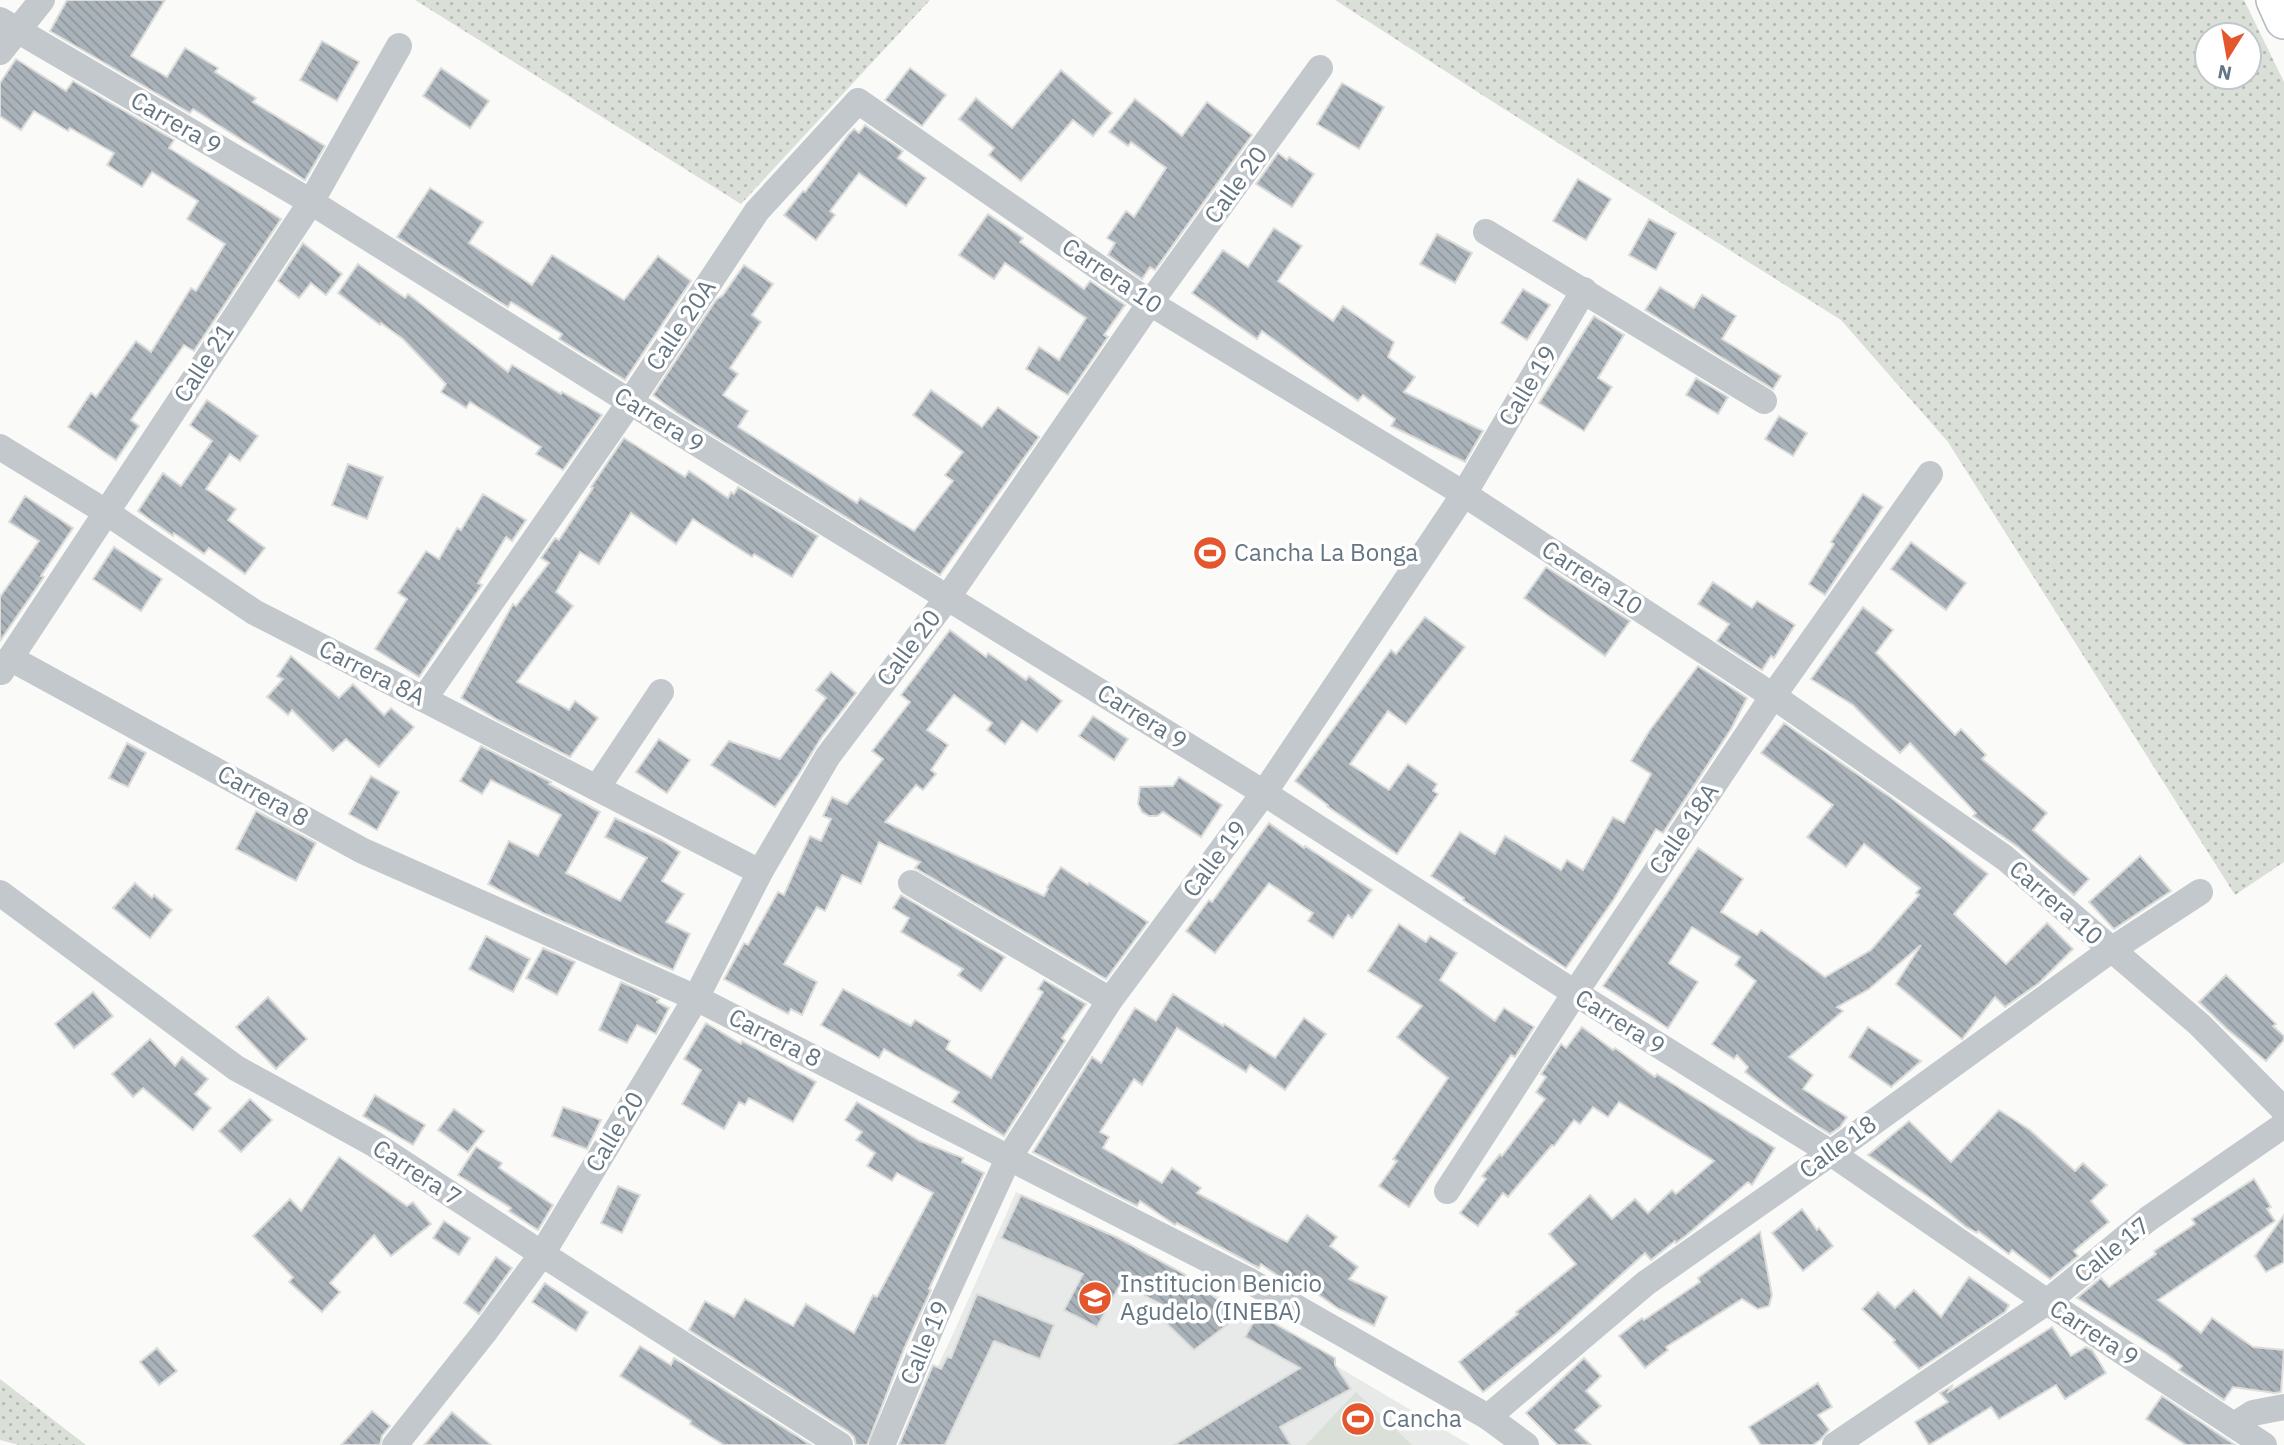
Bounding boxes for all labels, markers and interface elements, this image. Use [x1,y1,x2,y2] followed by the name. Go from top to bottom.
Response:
[2193,21,2263,91] north arrow
[2216,60,2234,86] text: N
[125,83,228,161] street label: Carrera 9
[1196,139,1274,230] street label: Calle 20
[1056,230,1169,320] street label: Carrera 10
[638,273,722,376] street label: Calle 20A
[166,317,241,408] street label: Calle 21
[1491,339,1564,432] street label: Calle 19
[609,379,710,459] street label: Carrera 9
[1536,533,1649,622] street label: Carrera 10
[1191,534,1229,572] sports icon: Cancha La Bonga
[1234,536,1418,568] place label: Cancha La Bonga
[869,603,948,692] street label: Calle 20
[314,632,431,713] street label: Carrera 8A
[1092,676,1193,756] street label: Carrera 9
[212,757,315,833] street label: Carrera 8
[1641,777,1725,880] street label: Calle 18A
[1175,814,1254,903] street label: Calle 19
[2003,853,2110,952] street label: Carrera 10
[1570,981,1671,1061] street label: Carrera 9
[724,1000,827,1074] street label: Carrera 8
[578,1085,651,1178] street label: Calle 20
[1792,1107,1883,1185] street label: Calle 18
[367,1132,468,1213] street label: Carrera 7
[2067,1209,2156,1289] street label: Calle 17
[1120,1267,1322,1327] place label: Institucion Benicio Agudelo (INEBA)
[1076,1279,1114,1317] school or university icon: Institucion Benicio Agudelo (INEBA)
[2044,1292,2145,1373] street label: Carrera 9
[892,1296,956,1389] street label: Calle 19
[1339,1400,1377,1438] sports icon: Cancha
[1382,1402,1462,1434] place label: Cancha

